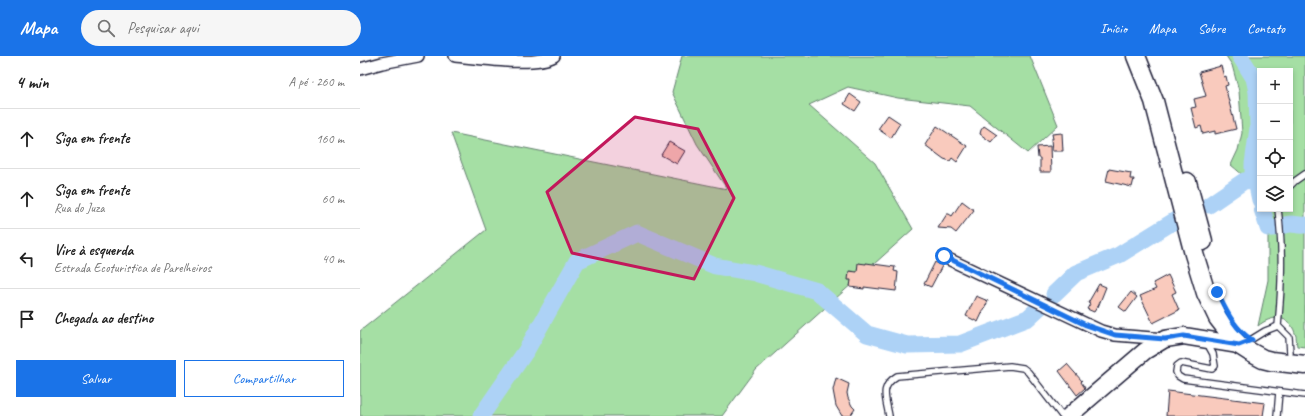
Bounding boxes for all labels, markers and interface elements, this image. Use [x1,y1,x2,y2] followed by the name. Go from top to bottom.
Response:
[81,10,361,46] search box
[20,16,57,40] text: Mapa
[95,17,117,39] icon: search
[127,19,199,38] text: Pesquisar aqui
[1100,20,1127,37] text: Início
[1149,20,1176,37] text: Mapa
[1198,20,1225,37] text: Sobre
[1247,20,1285,37] text: Contato
[1257,68,1293,212] map controls
[1257,68,1293,104] button: +
[16,72,49,93] text: 4 min
[288,74,344,90] text: A pé · 260 m
[1257,104,1293,140] button: −
[16,128,38,150] icon: ahead
[54,129,130,148] text: Siga em frente
[316,131,344,147] text: 160 m
[1257,140,1293,176] button: locate
[1257,176,1293,212] button: layers
[54,181,130,200] text: Siga em frente
[16,188,38,210] icon: ahead
[322,191,344,207] text: 60 m
[54,200,104,216] text: Rua do Juza
[54,241,133,260] text: Vire à esquerda
[935,247,953,265] route start
[16,248,38,270] icon: left
[322,251,344,267] text: 40 m
[54,260,211,276] text: Estrada Ecoturistica de Parelheiros
[1208,283,1226,301] route end
[16,308,38,330] icon: arrive
[54,309,153,328] text: Chegada ao destino
[16,360,176,397] button: Salvar
[184,360,344,397] button: Compartilhar

